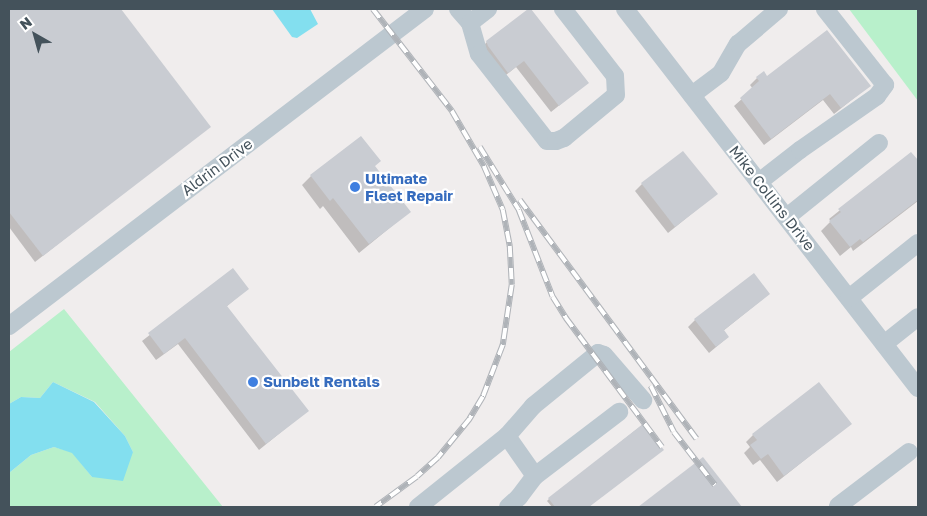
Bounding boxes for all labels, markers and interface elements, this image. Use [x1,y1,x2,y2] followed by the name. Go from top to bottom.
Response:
[10,10,60,60] north arrow
[16,13,35,33] text: N
[178,135,256,199] street label: Aldrin Drive
[725,142,819,254] street label: Mike Collins Drive
[365,169,453,204] place label: Ultimate Fleet Repair
[349,181,361,193] marker: Ultimate Fleet Repair
[263,373,380,391] place label: Sunbelt Rentals
[247,376,259,388] marker: Sunbelt Rentals

